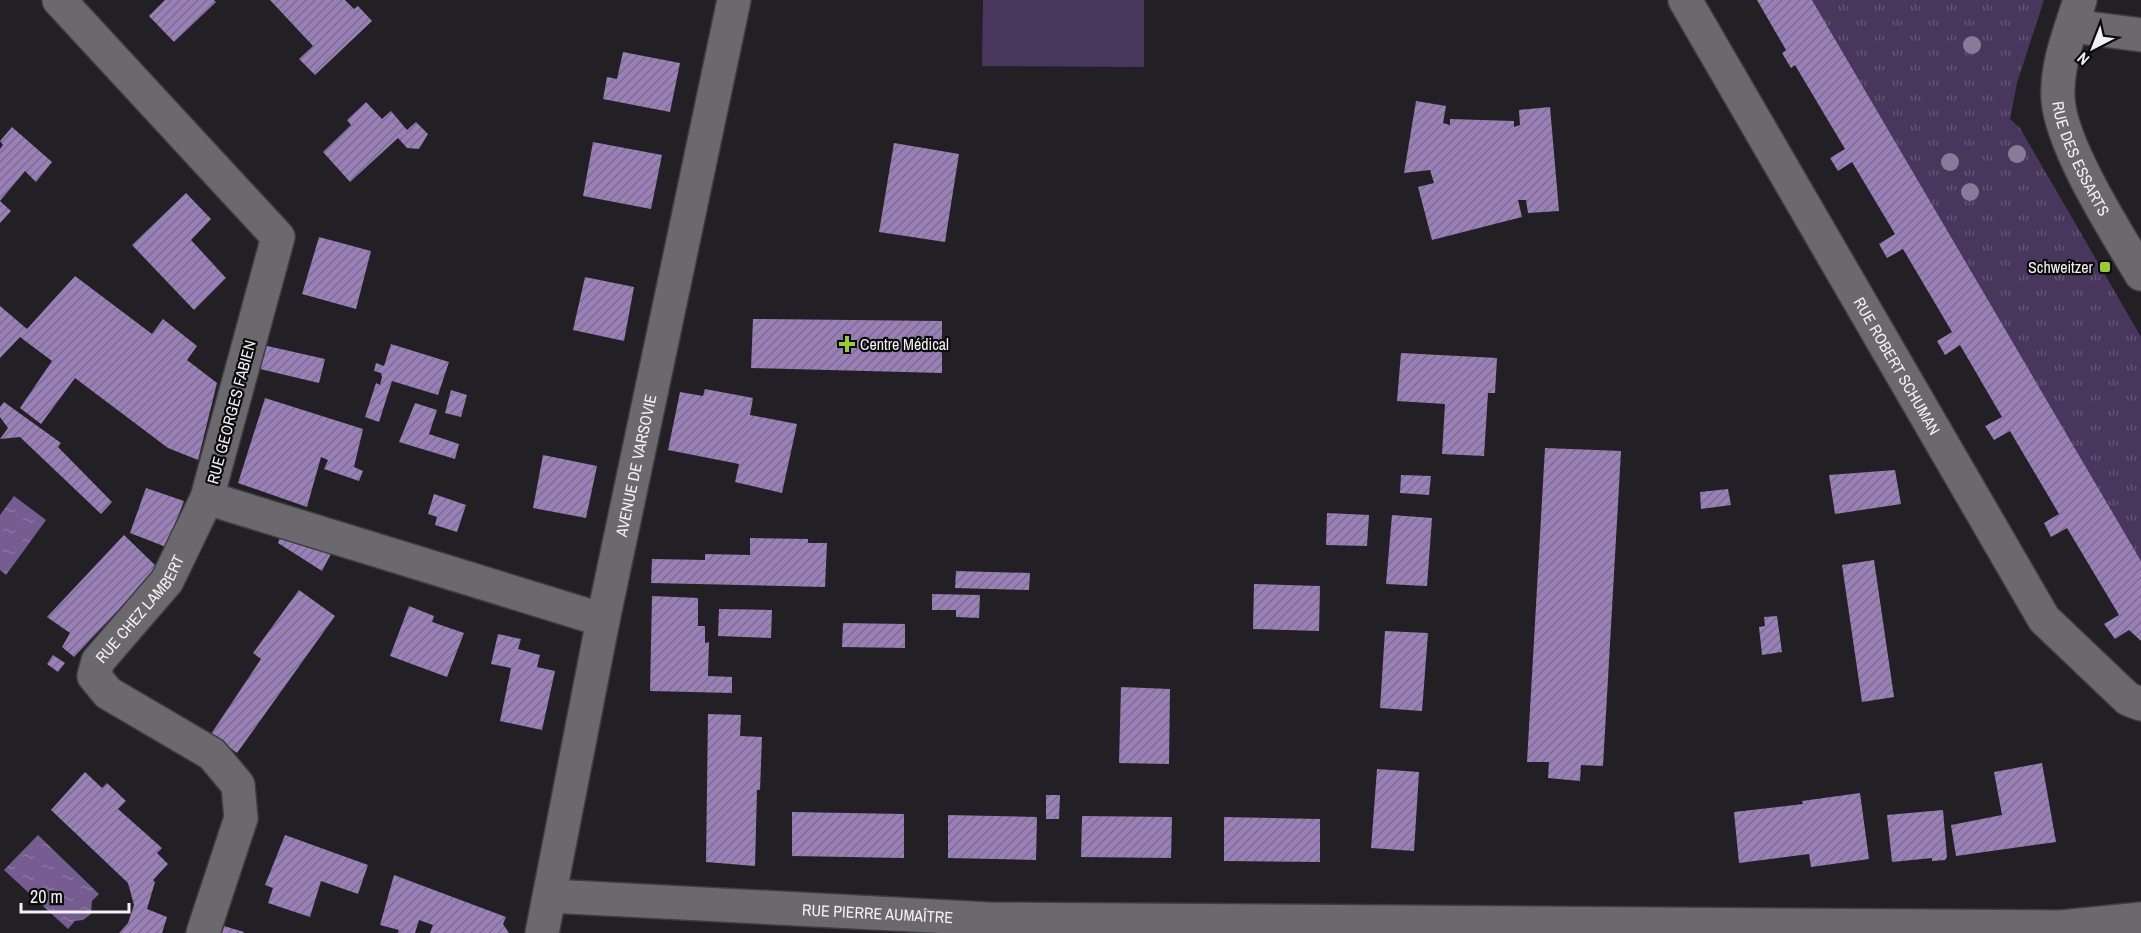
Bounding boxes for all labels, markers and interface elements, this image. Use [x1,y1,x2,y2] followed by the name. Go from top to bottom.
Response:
[2063,18,2123,78] north arrow
[2072,48,2094,70] text: N
[2047,100,2115,220] street label: RUE DES ESSARTS
[2028,256,2094,278] place label: Schweitzer
[2098,260,2112,274] marker: Schweitzer
[1849,293,1946,439] street label: RUE ROBERT SCHUMAN
[860,333,949,355] place label: Centre Médical
[838,335,856,353] marker: Centre Médical
[201,338,261,486] street label: RUE GEORGES FABIEN
[610,392,661,539] street label: AVENUE DE VARSOVIE
[90,551,189,668] street label: RUE CHEZ LAMBERT
[21,876,129,914] scale bar
[30,884,63,909] text: 20 m
[802,898,954,928] street label: RUE PIERRE AUMAÎTRE

